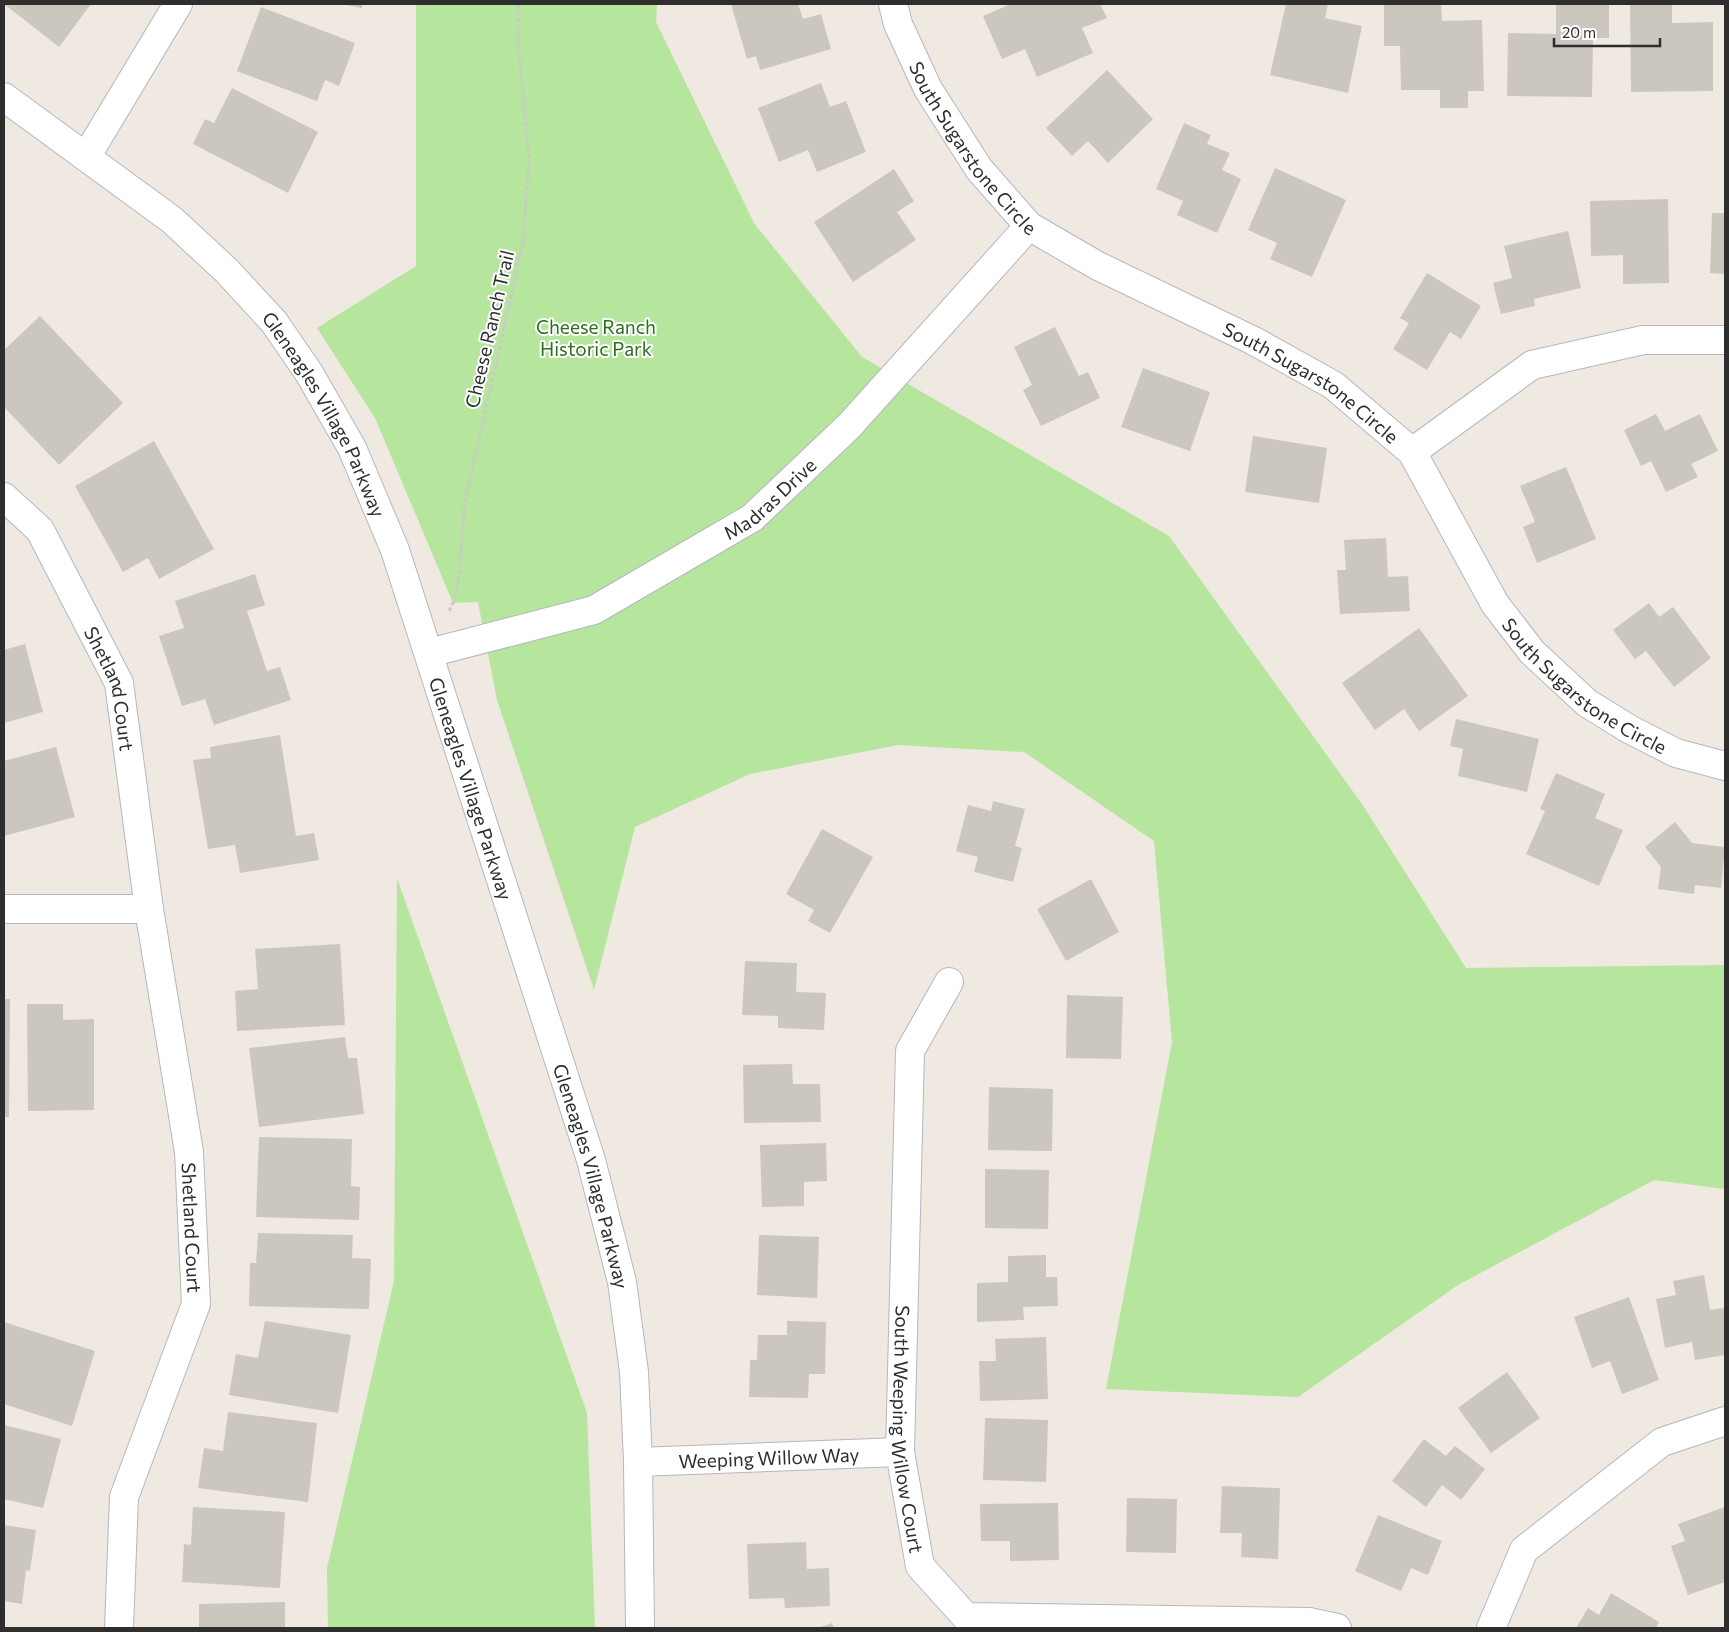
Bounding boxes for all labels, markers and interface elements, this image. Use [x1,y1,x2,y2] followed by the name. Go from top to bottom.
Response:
[1554,15,1660,47] scale bar
[1562,23,1596,41] text: 20 m
[905,58,1040,239] street label: South Sugarstone Circle
[460,248,518,410] street label: Cheese Ranch Trail
[258,306,391,520] street label: Gleneagles Village Parkway
[536,315,656,360] park label: Cheese Ranch Historic Park
[1219,316,1404,447] street label: South Sugarstone Circle
[719,453,820,544] street label: Madras Drive
[1498,613,1671,758] street label: South Sugarstone Circle
[80,622,139,752] street label: Shetland Court
[425,674,518,903] street label: Gleneagles Village Parkway
[549,1061,634,1290] street label: Gleneagles Village Parkway
[178,1162,207,1294] street label: Shetland Court
[888,1305,929,1555] street label: South Weeping Willow Court
[678,1442,860,1472] street label: Weeping Willow Way

